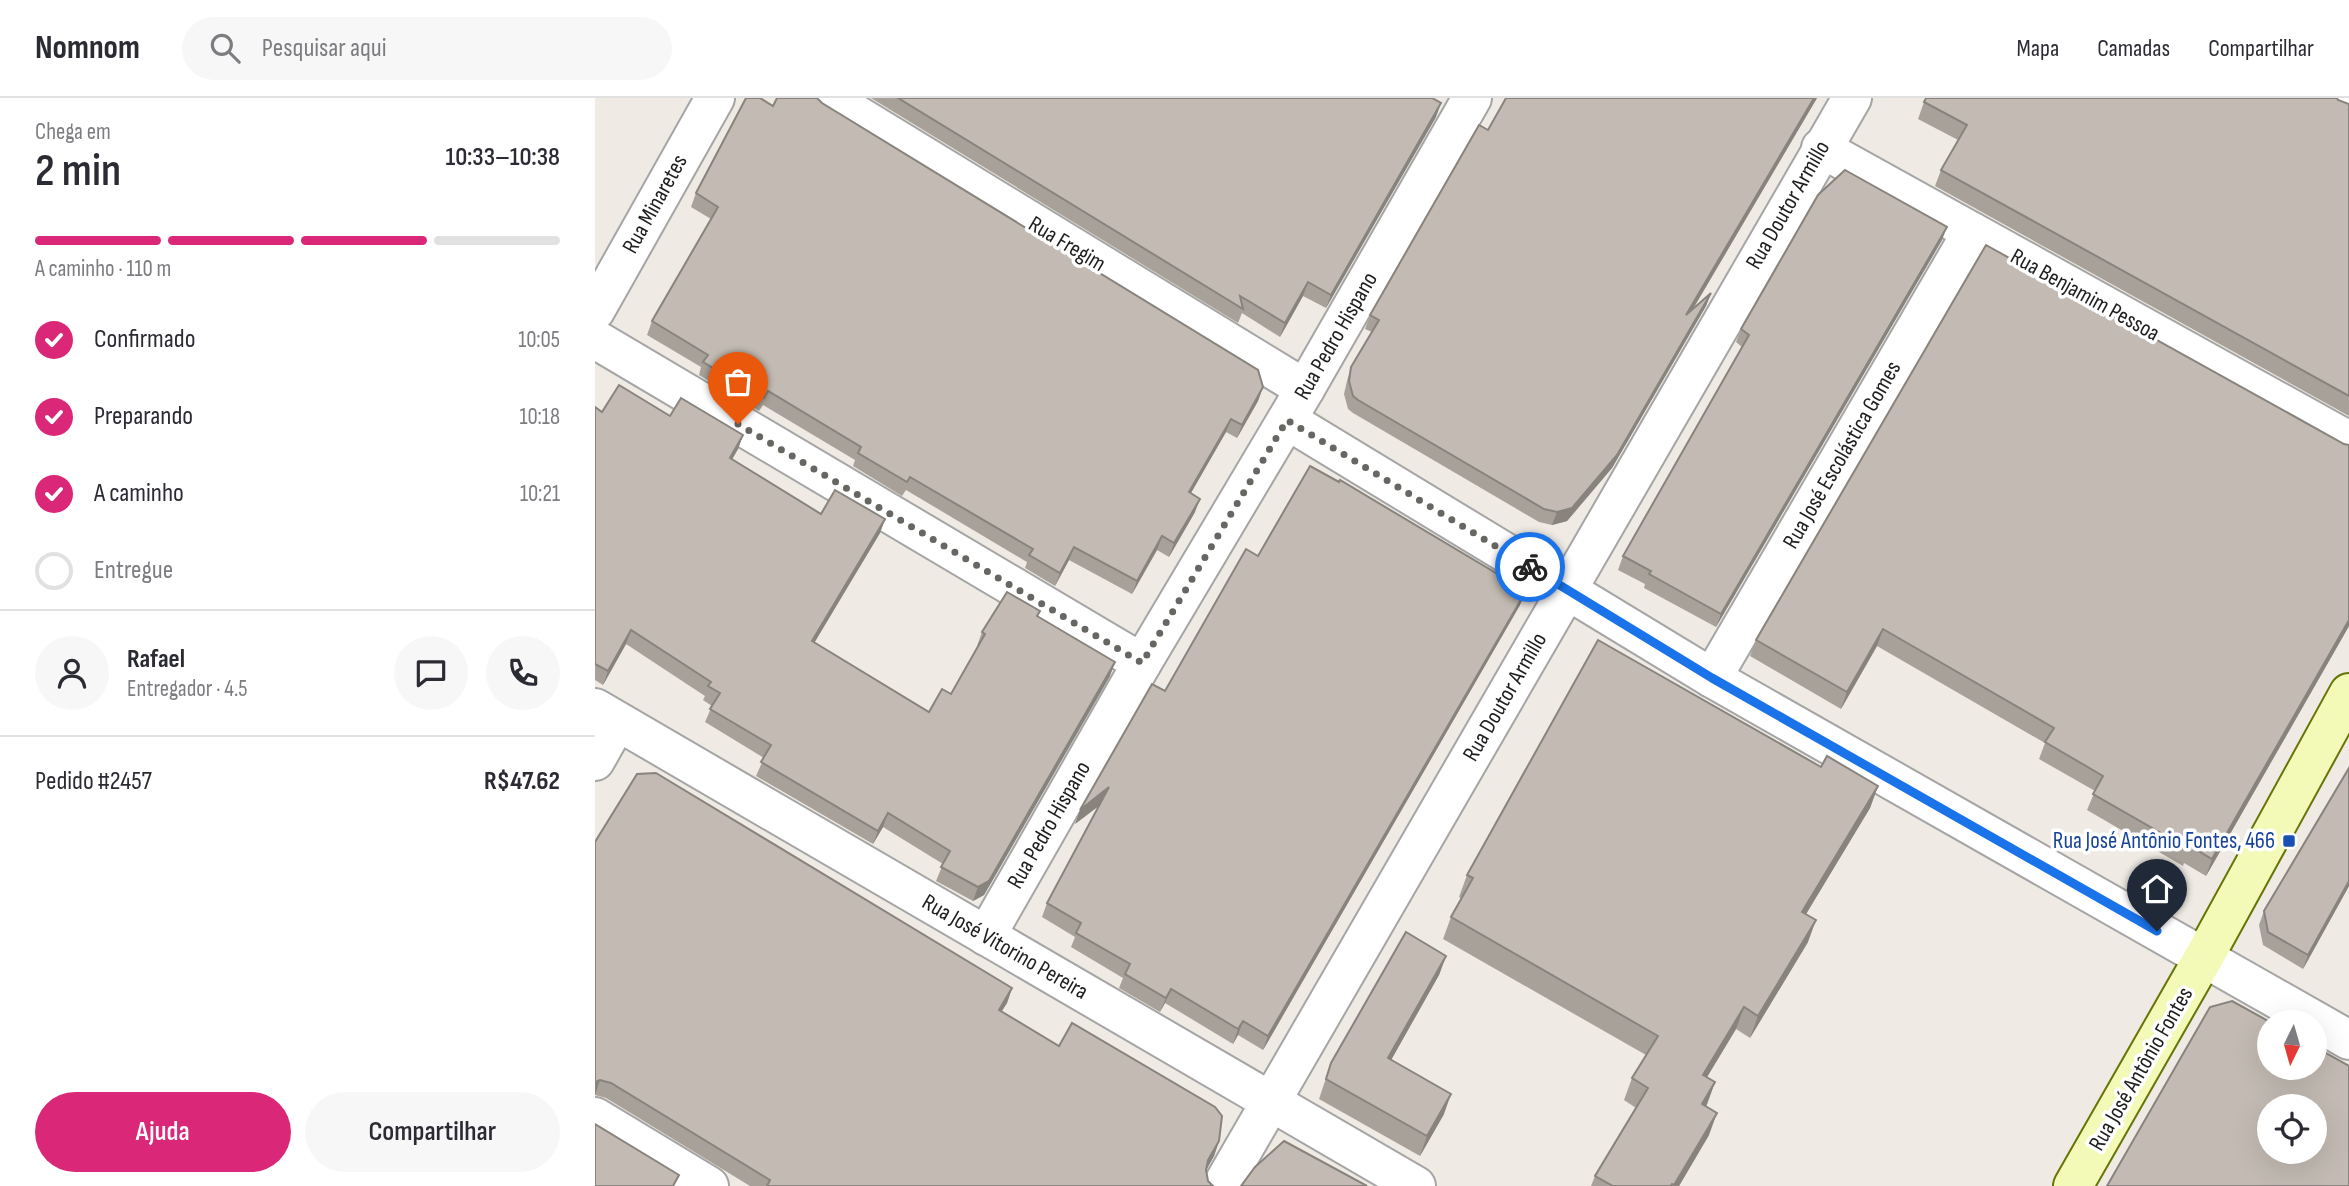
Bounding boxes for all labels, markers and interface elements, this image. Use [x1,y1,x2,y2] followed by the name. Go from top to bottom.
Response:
[182,17,672,80] search box
[35,28,140,68] text: Nomnom
[206,29,244,67] icon: search
[262,33,386,64] text: Pesquisar aqui
[2017,34,2059,63] text: Mapa
[2097,34,2170,63] text: Camadas
[2208,34,2314,63] text: Compartilhar
[35,118,111,146] text: Chega em
[1740,136,1836,274] street label: Rua Doutor Armillo
[445,142,560,173] text: 10:33–10:38
[35,144,121,199] text: 2 min
[616,149,694,259] street label: Rua Minaretes
[1023,210,1111,278] street label: Rua Fregim
[2006,242,2164,348] street label: Rua Benjamim Pessoa
[35,255,171,283] text: A caminho · 110 m
[1288,267,1384,405] street label: Rua Pedro Hispano
[35,321,73,359] icon: check
[94,324,195,355] text: Confirmado
[518,326,560,354] text: 10:05
[708,352,768,424] pin
[1777,356,1907,554] street label: Rua José Escolástica Gomes
[719,363,757,401] icon: bag
[35,398,73,436] icon: check
[94,401,193,432] text: Preparando
[519,403,560,431] text: 10:18
[35,475,73,513] icon: check
[94,478,184,509] text: A caminho
[520,480,560,508] text: 10:21
[1495,532,1565,602] courier
[1511,548,1549,586] icon: bike
[94,555,173,586] text: Entregue
[1457,628,1553,766] street label: Rua Doutor Armillo
[35,636,109,710] button: person
[394,636,468,710] button: chat
[486,636,560,710] button: phone
[127,644,185,675] text: Rafael
[127,675,247,703] text: Entregador · 4.5
[1001,756,1097,894] street label: Rua Pedro Hispano
[35,766,152,797] text: Pedido #2457
[484,766,560,797] text: R$47.62
[2053,827,2275,855] place label: Rua José Antônio Fontes, 466
[2281,833,2297,849] marker: Rua José Antônio Fontes, 466
[2127,859,2187,931] pin
[2138,870,2176,908] icon: home
[917,888,1093,1006] street label: Rua José Vitorino Pereira
[2083,982,2199,1156] street label: Rua José Antônio Fontes
[2257,1010,2327,1080] north arrow
[2257,1010,2327,1164] map controls
[35,1092,291,1172] button: Ajuda
[305,1092,560,1172] button: Compartilhar
[2257,1094,2327,1164] button: locate

